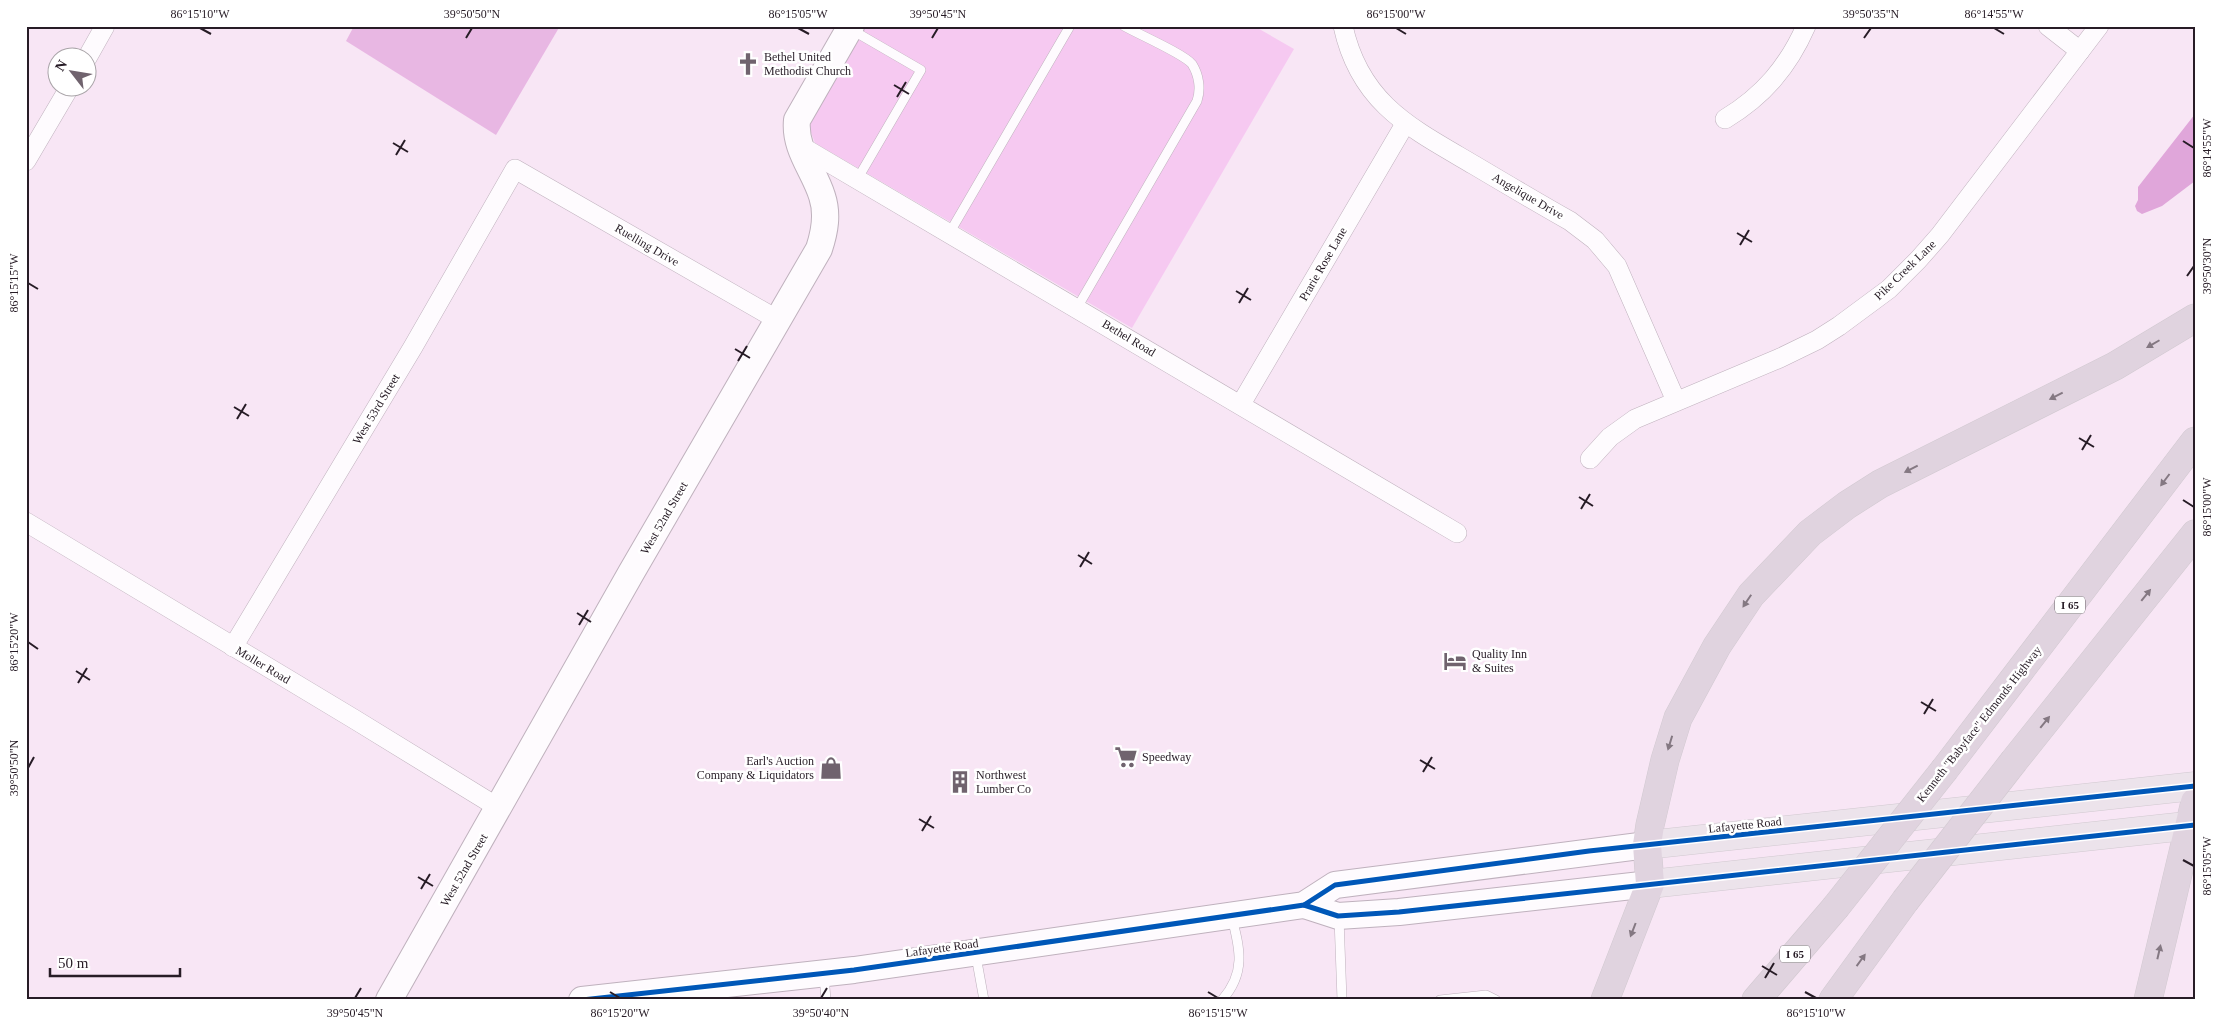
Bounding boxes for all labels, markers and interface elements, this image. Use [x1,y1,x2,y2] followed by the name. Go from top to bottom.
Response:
[170,7,230,21] text: 86°15'10"W
[444,7,501,21] text: 39°50'50"N
[768,7,828,21] text: 86°15'05"W
[910,7,967,21] text: 39°50'45"N
[1366,7,1426,21] text: 86°15'00"W
[1843,7,1900,21] text: 39°50'35"N
[1964,7,2024,21] text: 86°14'55"W
[48,48,98,98] north arrow
[764,50,851,78] place label: Bethel United Methodist Church
[735,51,761,77] church icon: Bethel United Methodist Church
[52,57,70,74] text: N
[2200,118,2214,178] text: 86°14'55"W
[1490,170,1566,222] street label: Angelique Drive
[612,221,682,269] street label: Ruelling Drive
[1296,225,1350,303] street label: Prarie Rose Lane
[1871,237,1939,303] street label: Pike Creek Lane
[2200,237,2214,294] text: 39°50'30"N
[7,253,21,313] text: 86°15'15"W
[1100,317,1158,359] street label: Bethel Road
[2146,340,2161,348] one-way arrow
[349,371,403,447] street label: West 53rd Street
[2049,392,2063,400] one-way arrow
[1903,465,1918,473] one-way arrow
[2160,473,2170,487] one-way arrow
[2200,477,2214,537] text: 86°15'00"W
[638,479,691,557] street label: West 52nd Street
[2141,588,2151,602] one-way arrow
[1742,595,1752,608] one-way arrow
[2055,596,2085,614] road number: I 65
[7,612,21,672] text: 86°15'20"W
[233,643,293,687] street label: Moller Road
[1914,643,2044,805] street label: Kenneth "Babyface" Edmonds Highway
[1472,647,1527,675] place label: Quality Inn & Suites
[1442,648,1468,674] hotel icon: Quality Inn & Suites
[2039,716,2050,729] one-way arrow
[1665,736,1673,751] one-way arrow
[7,739,21,796] text: 39°50'50"N
[1113,744,1139,770] supermarket icon: Speedway
[1142,750,1191,764] place label: Speedway
[697,754,814,782] place label: Earl's Auction Company & Liquidators
[818,755,844,781] shop icon: Earl's Auction Company & Liquidators
[976,768,1031,796] place label: Northwest Lumber Co
[947,769,973,795] building icon: Northwest Lumber Co
[1708,814,1782,836] street label: Lafayette Road
[438,831,491,909] street label: West 52nd Street
[2200,836,2214,896] text: 86°15'05"W
[1628,923,1636,937] one-way arrow
[905,936,979,960] street label: Lafayette Road
[2155,945,2163,960] one-way arrow
[50,946,180,978] scale bar
[1780,946,1810,962] road number: I 65
[1856,954,1867,967] one-way arrow
[58,955,89,971] text: 50 m
[327,1006,384,1020] text: 39°50'45"N
[590,1006,650,1020] text: 86°15'20"W
[793,1006,850,1020] text: 39°50'40"N
[1188,1006,1248,1020] text: 86°15'15"W
[1786,1006,1846,1020] text: 86°15'10"W

